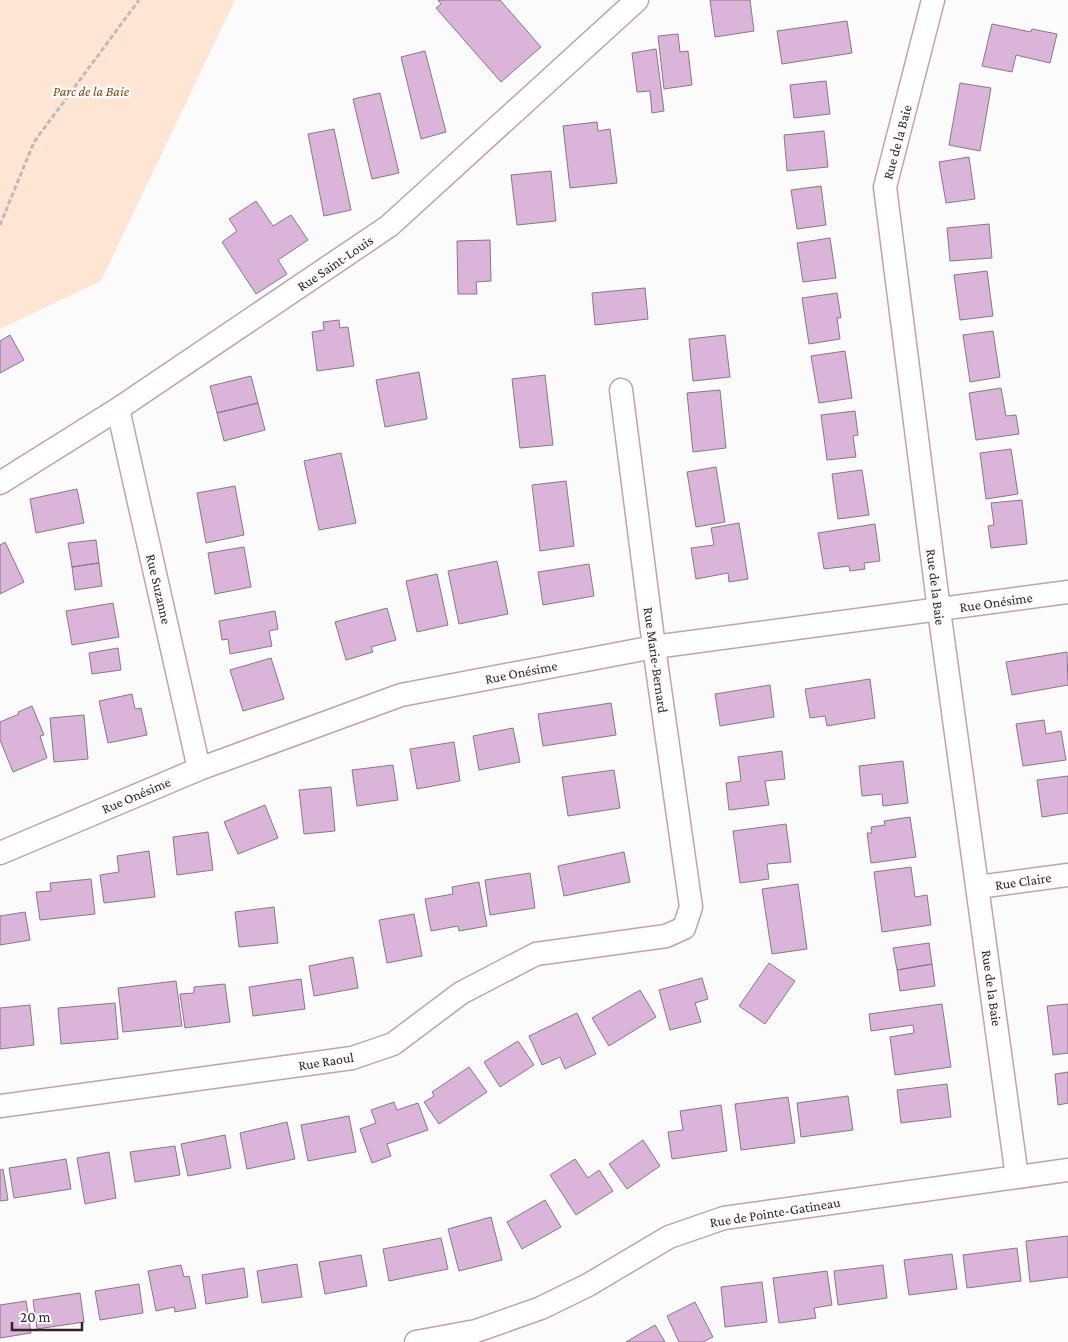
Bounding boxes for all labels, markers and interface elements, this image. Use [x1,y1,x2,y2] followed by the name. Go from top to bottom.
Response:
[53,83,130,99] park label: Parc de la Baie
[879,103,915,181] street label: Rue de la Baie
[294,232,376,294] street label: Rue Saint-Louis
[923,548,949,626] street label: Rue de la Baie
[143,552,175,626] street label: Rue Suzanne
[959,589,1033,615] street label: Rue Onésime
[641,606,671,715] street label: Rue Marie-Bernard
[483,657,559,687] street label: Rue Onésime
[99,773,173,817] street label: Rue Onésime
[994,869,1052,893] street label: Rue Claire
[979,949,1005,1027] street label: Rue de la Baie
[297,1049,355,1073] street label: Rue Raoul
[709,1194,842,1230] street label: Rue de Pointe-Gatineau
[12,1300,82,1332] scale bar
[20,1309,51,1325] text: 20 m

